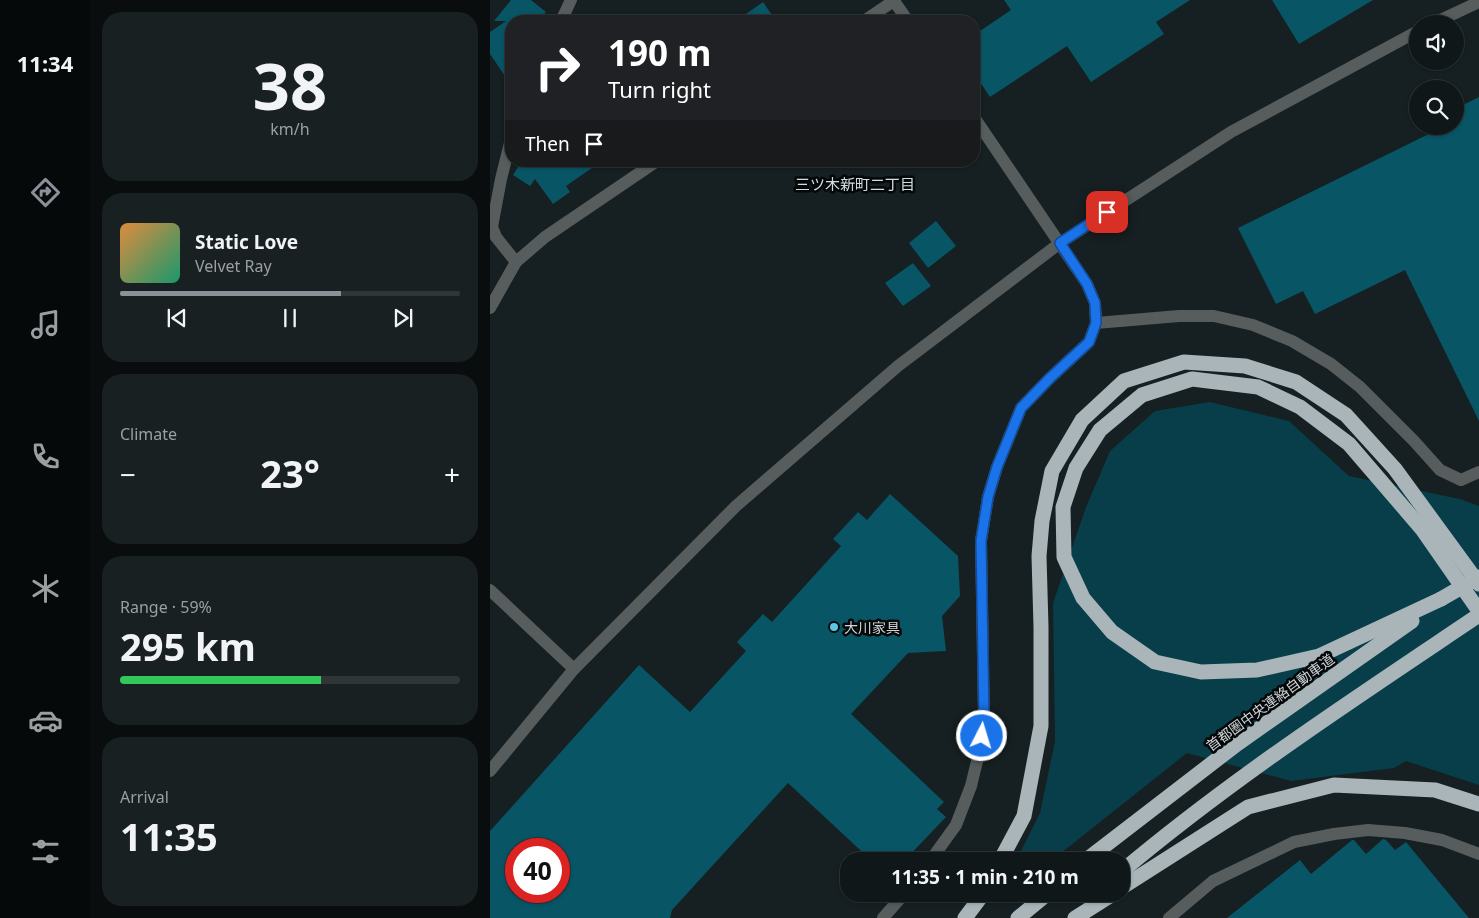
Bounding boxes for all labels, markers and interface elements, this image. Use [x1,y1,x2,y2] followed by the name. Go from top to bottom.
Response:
[1409,15,1464,135] map controls
[1409,15,1464,70] button: sound
[608,29,711,76] text: 190 m
[525,35,590,100] icon: right
[253,41,327,129] text: 38
[17,48,73,78] text: 11:34
[608,74,711,104] text: Turn right
[1409,80,1464,135] button: search
[270,118,310,140] text: km/h
[580,130,608,158] icon: arrive
[525,131,570,157] text: Then
[795,174,915,194] district label: 三ツ木新町二丁目
[28,175,63,210] icon: directions
[1086,191,1128,233] pin
[1093,198,1121,226] icon: arrive
[195,229,298,255] text: Static Love
[195,255,272,277] text: Velvet Ray
[163,304,191,332] icon: previous
[276,304,304,332] icon: pause
[389,304,417,332] icon: next
[28,307,63,342] icon: music
[120,423,177,445] text: Climate
[28,439,63,474] icon: phone
[260,447,320,499] text: 23°
[120,455,136,493] text: −
[444,455,460,493] text: +
[28,571,63,606] icon: climate
[120,596,212,618] text: Range · 59%
[844,618,900,637] place label: 大川家具
[120,620,256,672] text: 295 km
[828,621,840,633] marker: 大川家具
[1202,649,1338,755] street label: 首都圏中央連絡自動車道
[28,703,63,738] icon: car
[955,709,1007,761] position arrow
[120,786,169,808] text: Arrival
[120,810,218,862] text: 11:35
[28,834,63,869] icon: filters
[505,838,570,903] speed limit sign: 40
[891,864,1079,890] text: 11:35 · 1 min · 210 m

